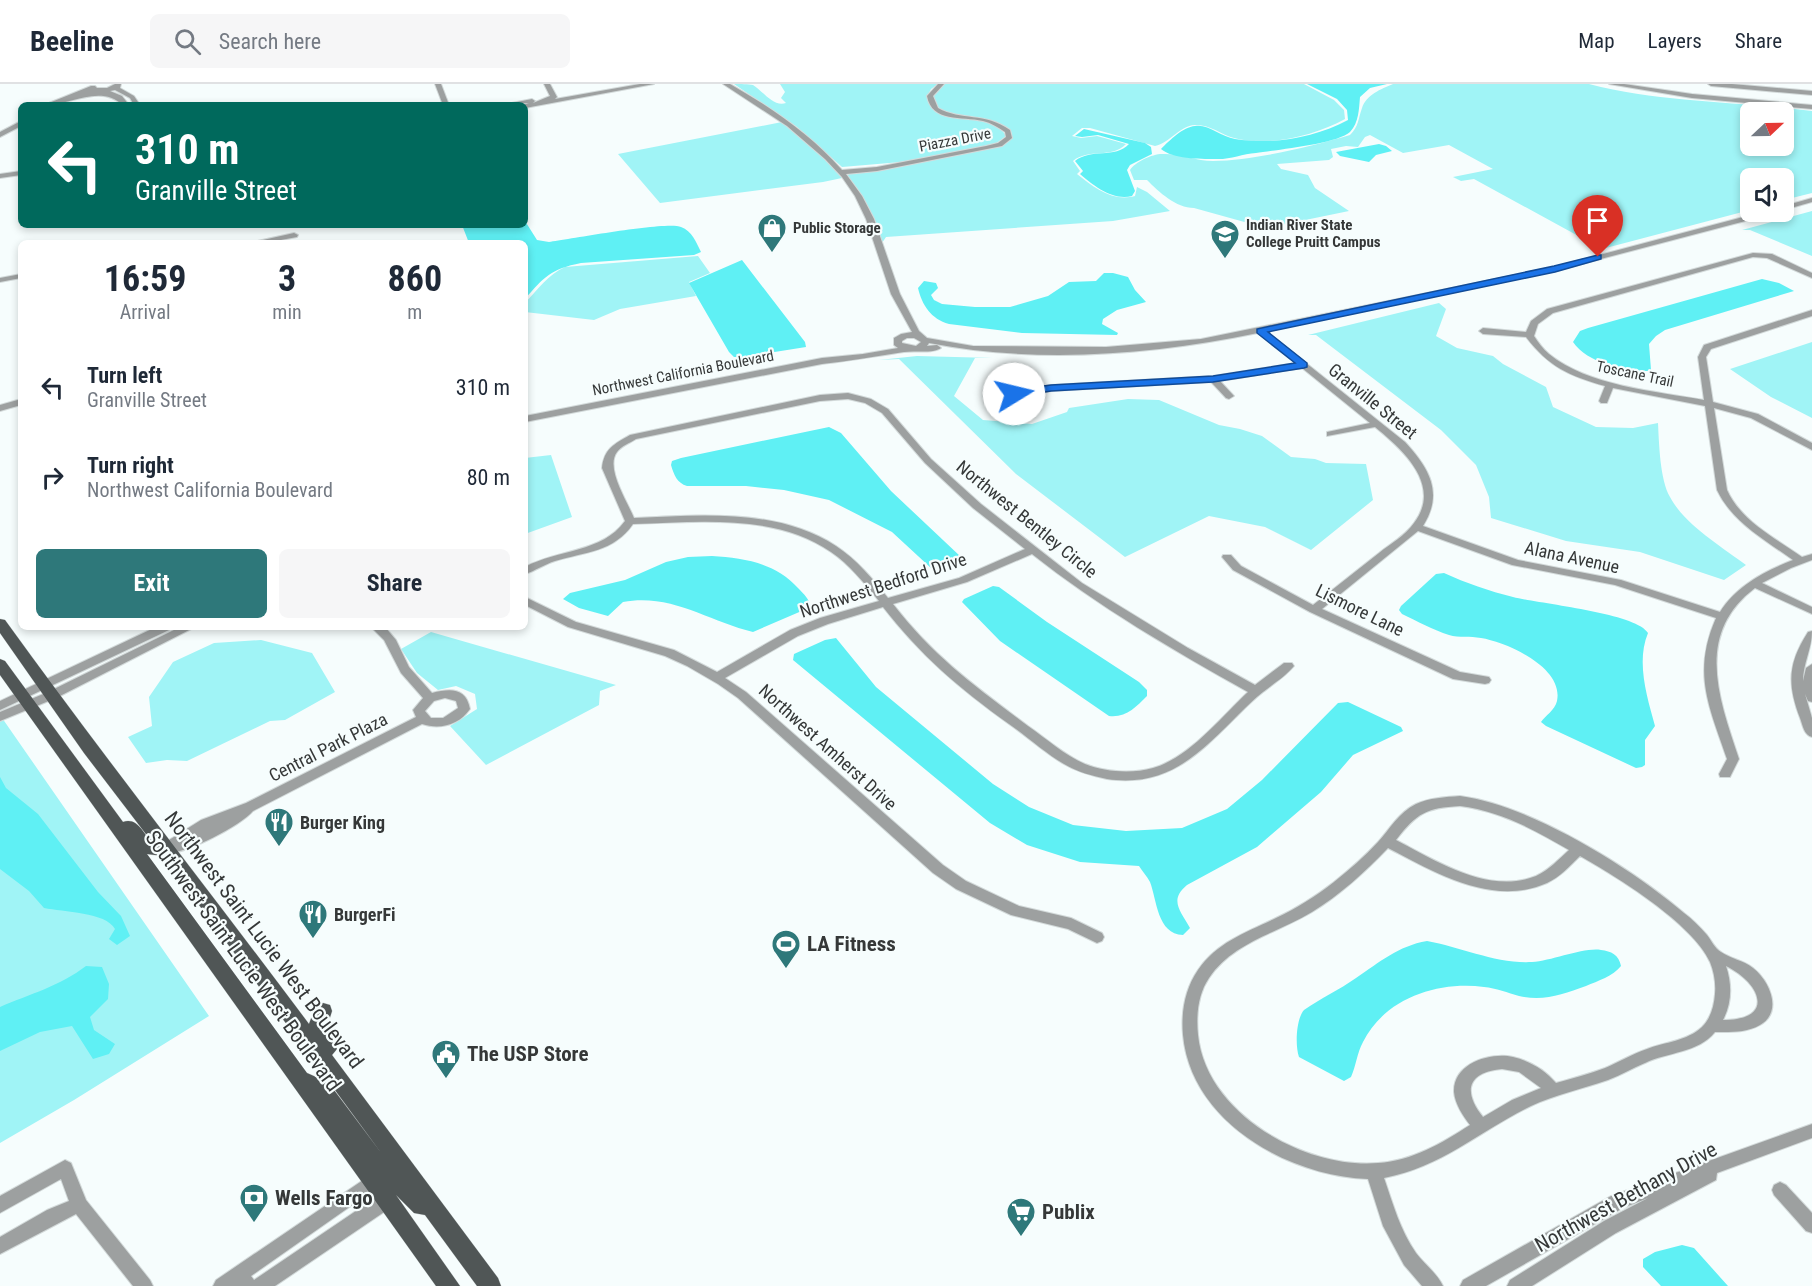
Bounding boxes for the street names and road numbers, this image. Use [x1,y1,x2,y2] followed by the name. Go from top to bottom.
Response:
[918,124,992,156] street label: Piazza Drive
[591,347,775,399] street label: Northwest California Boulevard
[1595,357,1675,391] street label: Toscane Trail
[1324,359,1422,443] street label: Granville Street
[952,456,1102,582] street label: Northwest Bentley Circle
[1523,537,1621,577] street label: Alana Avenue
[797,548,969,622] street label: Northwest Bedford Drive
[1312,580,1408,640] street label: Lismore Lane
[755,680,901,814] street label: Northwest Amherst Drive
[265,708,391,786] street label: Central Park Plaza
[160,807,368,1073] street label: Northwest Saint Lucie West Boulevard
[140,826,346,1096] street label: Southwest Saint Lucie West Boulevard
[1531,1137,1721,1257] street label: Northwest Bethany Drive

